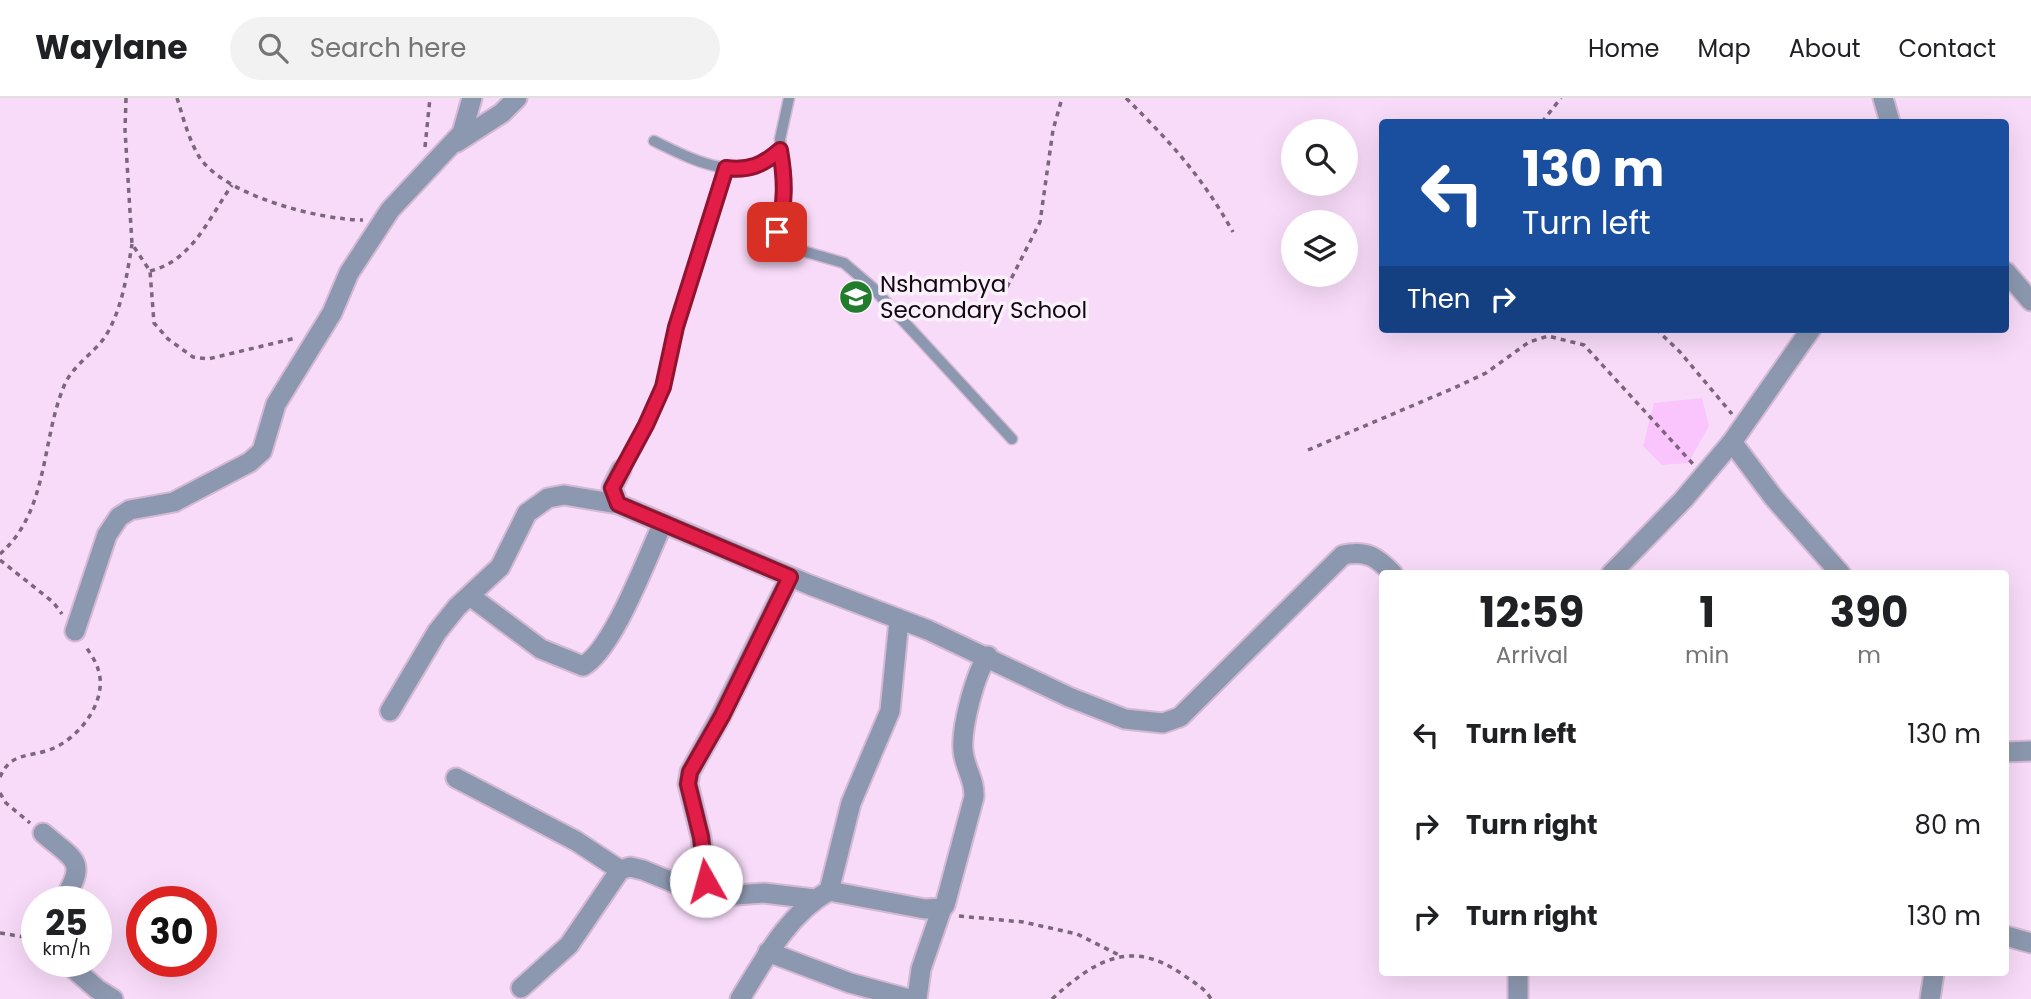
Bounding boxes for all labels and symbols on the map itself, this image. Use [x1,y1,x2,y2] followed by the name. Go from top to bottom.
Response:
[747,202,807,262] pin
[880,268,1087,326] place label: Nshambya Secondary School
[837,278,875,316] school or university icon: Nshambya Secondary School
[669,844,743,918] position arrow
[126,886,217,977] speed limit sign: 30

